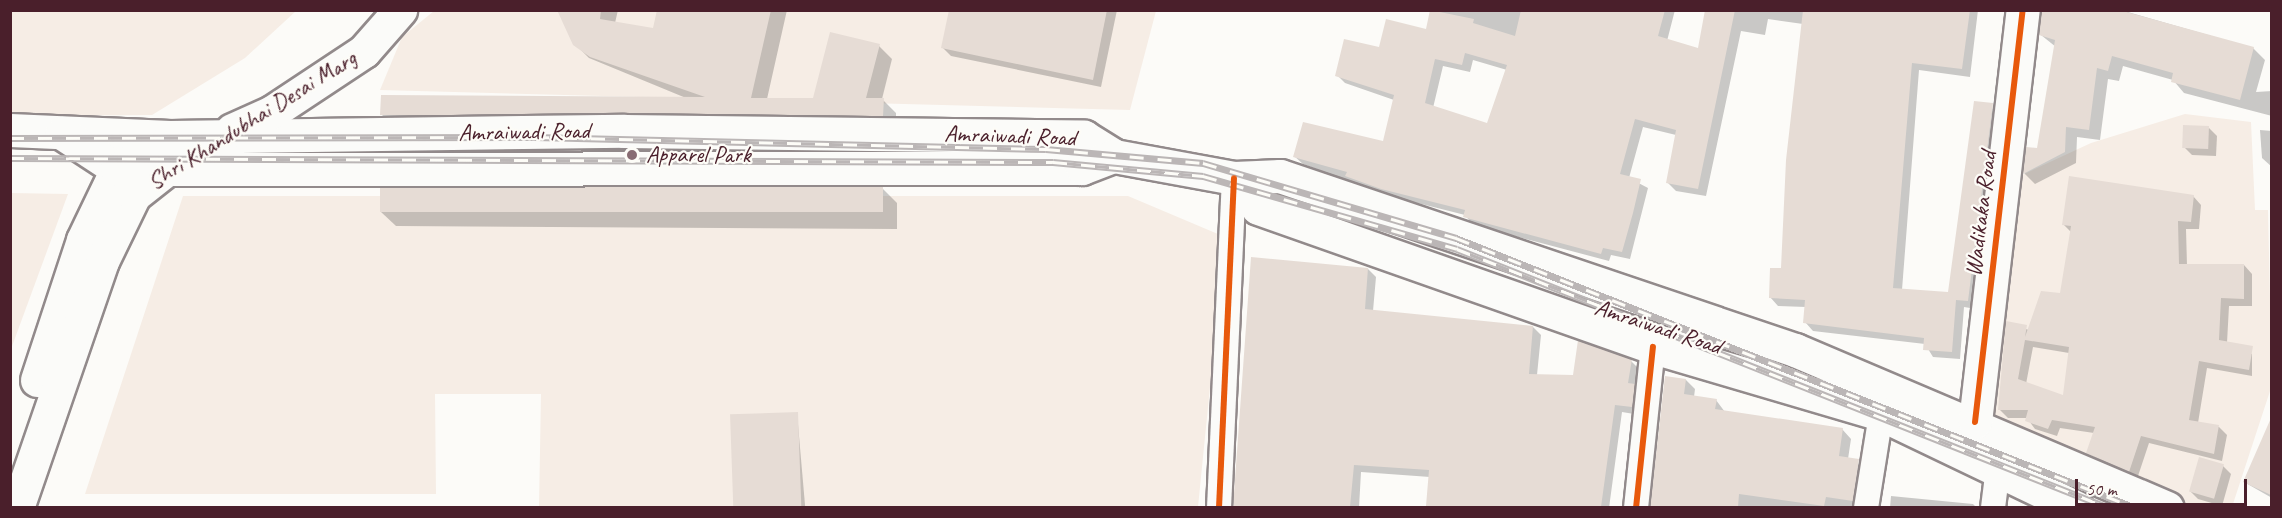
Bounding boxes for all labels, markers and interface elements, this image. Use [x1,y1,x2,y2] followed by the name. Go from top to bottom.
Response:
[142,44,362,196] street label: Shri Khandubhai Desai Marg
[458,116,590,148] street label: Amraiwadi Road
[944,119,1076,153] street label: Amraiwadi Road
[646,141,751,169] place label: Apparel Park
[623,146,641,164] marker: Apparel Park
[1959,150,2003,278] street label: Wadikaka Road
[1591,293,1725,361] street label: Amraiwadi Road
[2078,467,2250,505] scale bar
[2086,478,2117,500] text: 50 m

